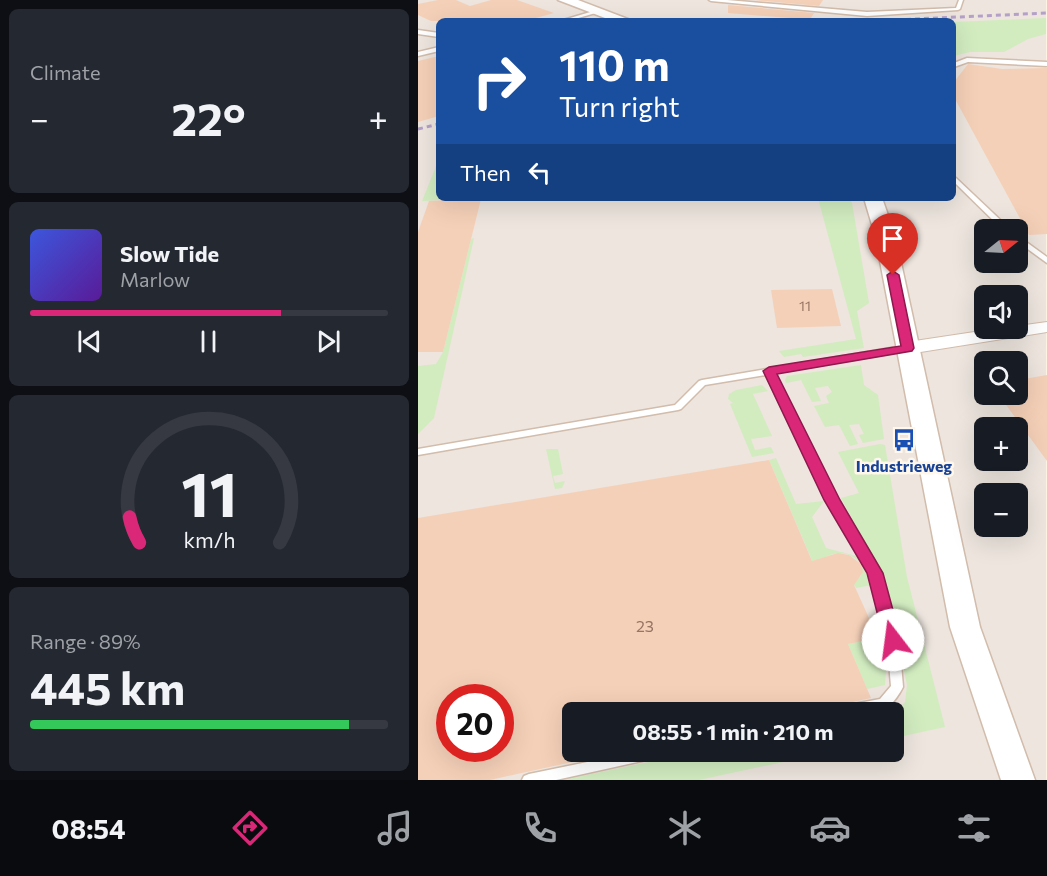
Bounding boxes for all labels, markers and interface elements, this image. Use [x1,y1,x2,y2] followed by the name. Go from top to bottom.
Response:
[559,38,670,90] text: 110 m
[460,42,538,120] icon: right
[30,60,100,84] text: Climate
[172,90,246,145] text: 22°
[559,90,679,123] text: Turn right
[30,97,49,138] text: −
[369,97,388,138] text: +
[523,156,556,189] icon: left
[460,159,511,186] text: Then
[867,213,918,275] pin
[974,219,1028,273] north arrow
[974,219,1028,537] map controls
[876,222,909,255] icon: arrive
[120,240,219,267] text: Slow Tide
[120,267,190,291] text: Marlow
[974,285,1028,339] button: sound
[799,297,811,314] house number: 11
[73,325,106,358] icon: previous
[192,325,225,358] icon: pause
[312,325,345,358] icon: next
[974,351,1028,405] button: search
[974,417,1028,471] button: +
[891,427,917,453] bus stop icon: Industrieweg
[181,455,237,531] text: 11
[856,456,952,475] place label: Industrieweg
[974,483,1028,537] button: −
[183,527,235,553] text: km/h
[861,608,925,672] position arrow
[636,616,654,635] house number: 23
[30,629,141,653] text: Range · 89%
[30,659,185,714] text: 445 km
[436,684,514,762] speed limit sign: 20
[633,718,833,745] text: 08:55 · 1 min · 210 m
[229,807,271,849] icon: directions
[374,807,416,849] icon: music
[519,807,561,849] icon: phone
[664,807,706,849] icon: climate
[809,807,851,849] icon: car
[953,807,995,849] icon: filters
[51,812,126,845] text: 08:54

